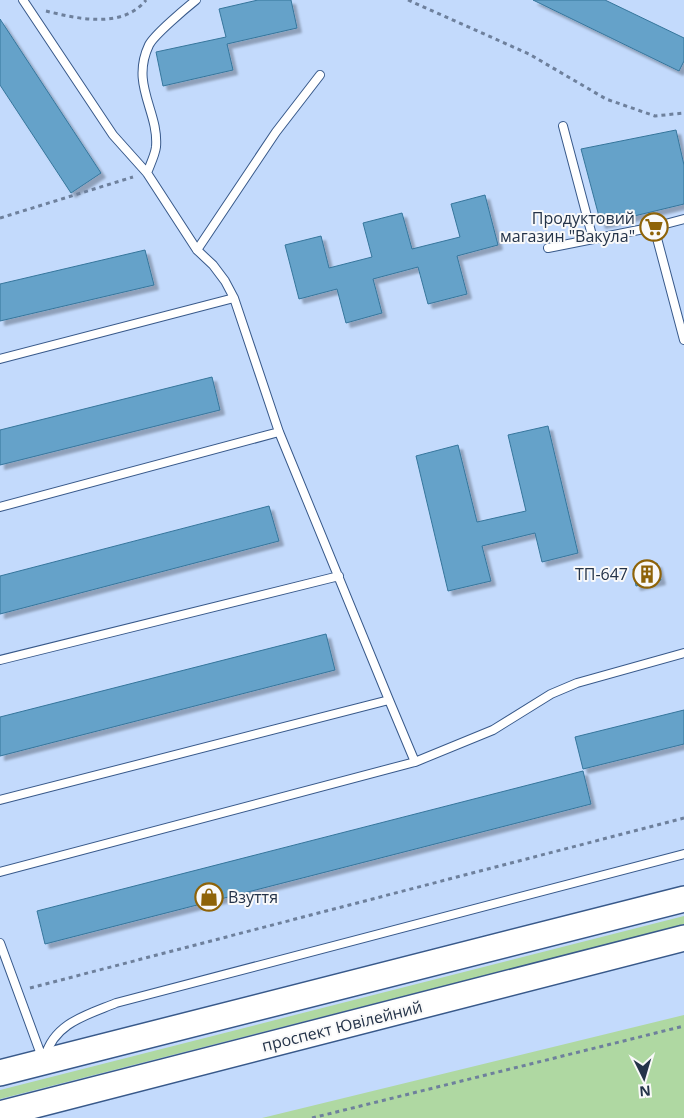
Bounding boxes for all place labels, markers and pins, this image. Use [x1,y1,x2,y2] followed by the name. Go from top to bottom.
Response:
[500,207,635,247] place label: Продуктовий магазин "Вакула"
[639,212,669,242] supermarket icon: Продуктовий магазин "Вакула"
[632,559,662,589] building icon: ТП-647
[575,563,628,585] place label: ТП-647
[194,882,224,912] shop icon: Взуття
[228,886,278,908] place label: Взуття

